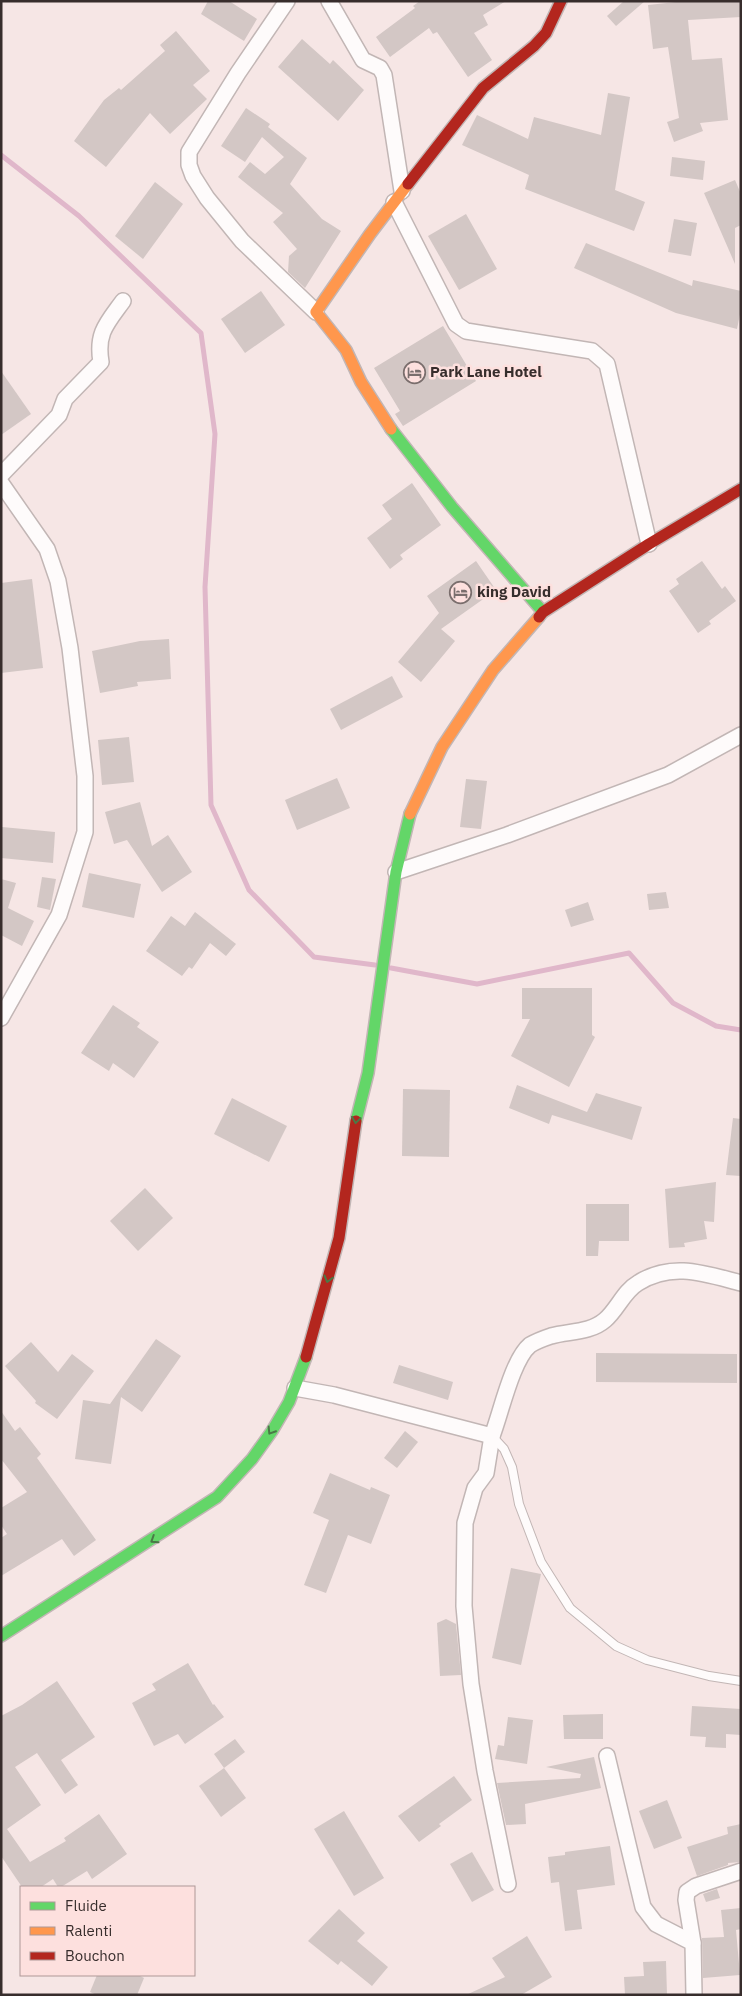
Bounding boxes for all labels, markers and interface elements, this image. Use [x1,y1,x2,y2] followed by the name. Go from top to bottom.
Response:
[402,360,426,384] hotel icon: Park Lane Hotel
[430,362,542,381] place label: Park Lane Hotel
[449,580,473,604] hotel icon: king David
[477,582,551,601] place label: king David
[351,1116,362,1124] one-way arrow
[323,1275,333,1283] one-way arrow
[268,1425,277,1434] one-way arrow
[150,1534,159,1543] one-way arrow
[20,1886,195,1976] legend
[65,1896,107,1915] text: Fluide
[65,1921,112,1940] text: Ralenti
[65,1946,125,1965] text: Bouchon

